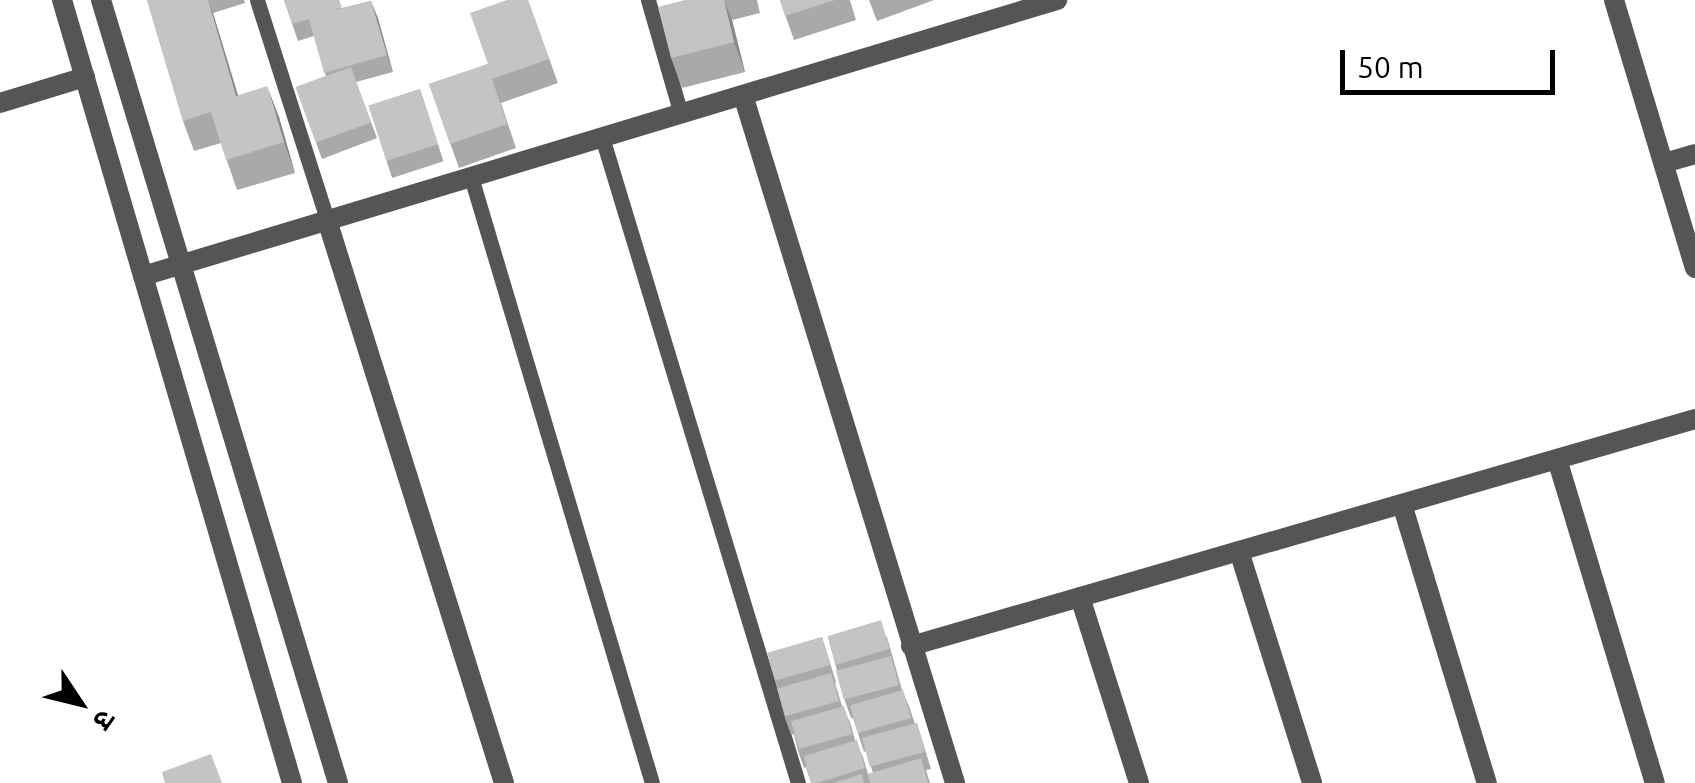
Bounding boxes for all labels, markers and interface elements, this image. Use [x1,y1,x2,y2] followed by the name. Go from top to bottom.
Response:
[1345,30,1560,92] scale bar
[1357,50,1424,84] text: 50 m
[30,653,130,753] north arrow
[88,705,122,736] text: उ

